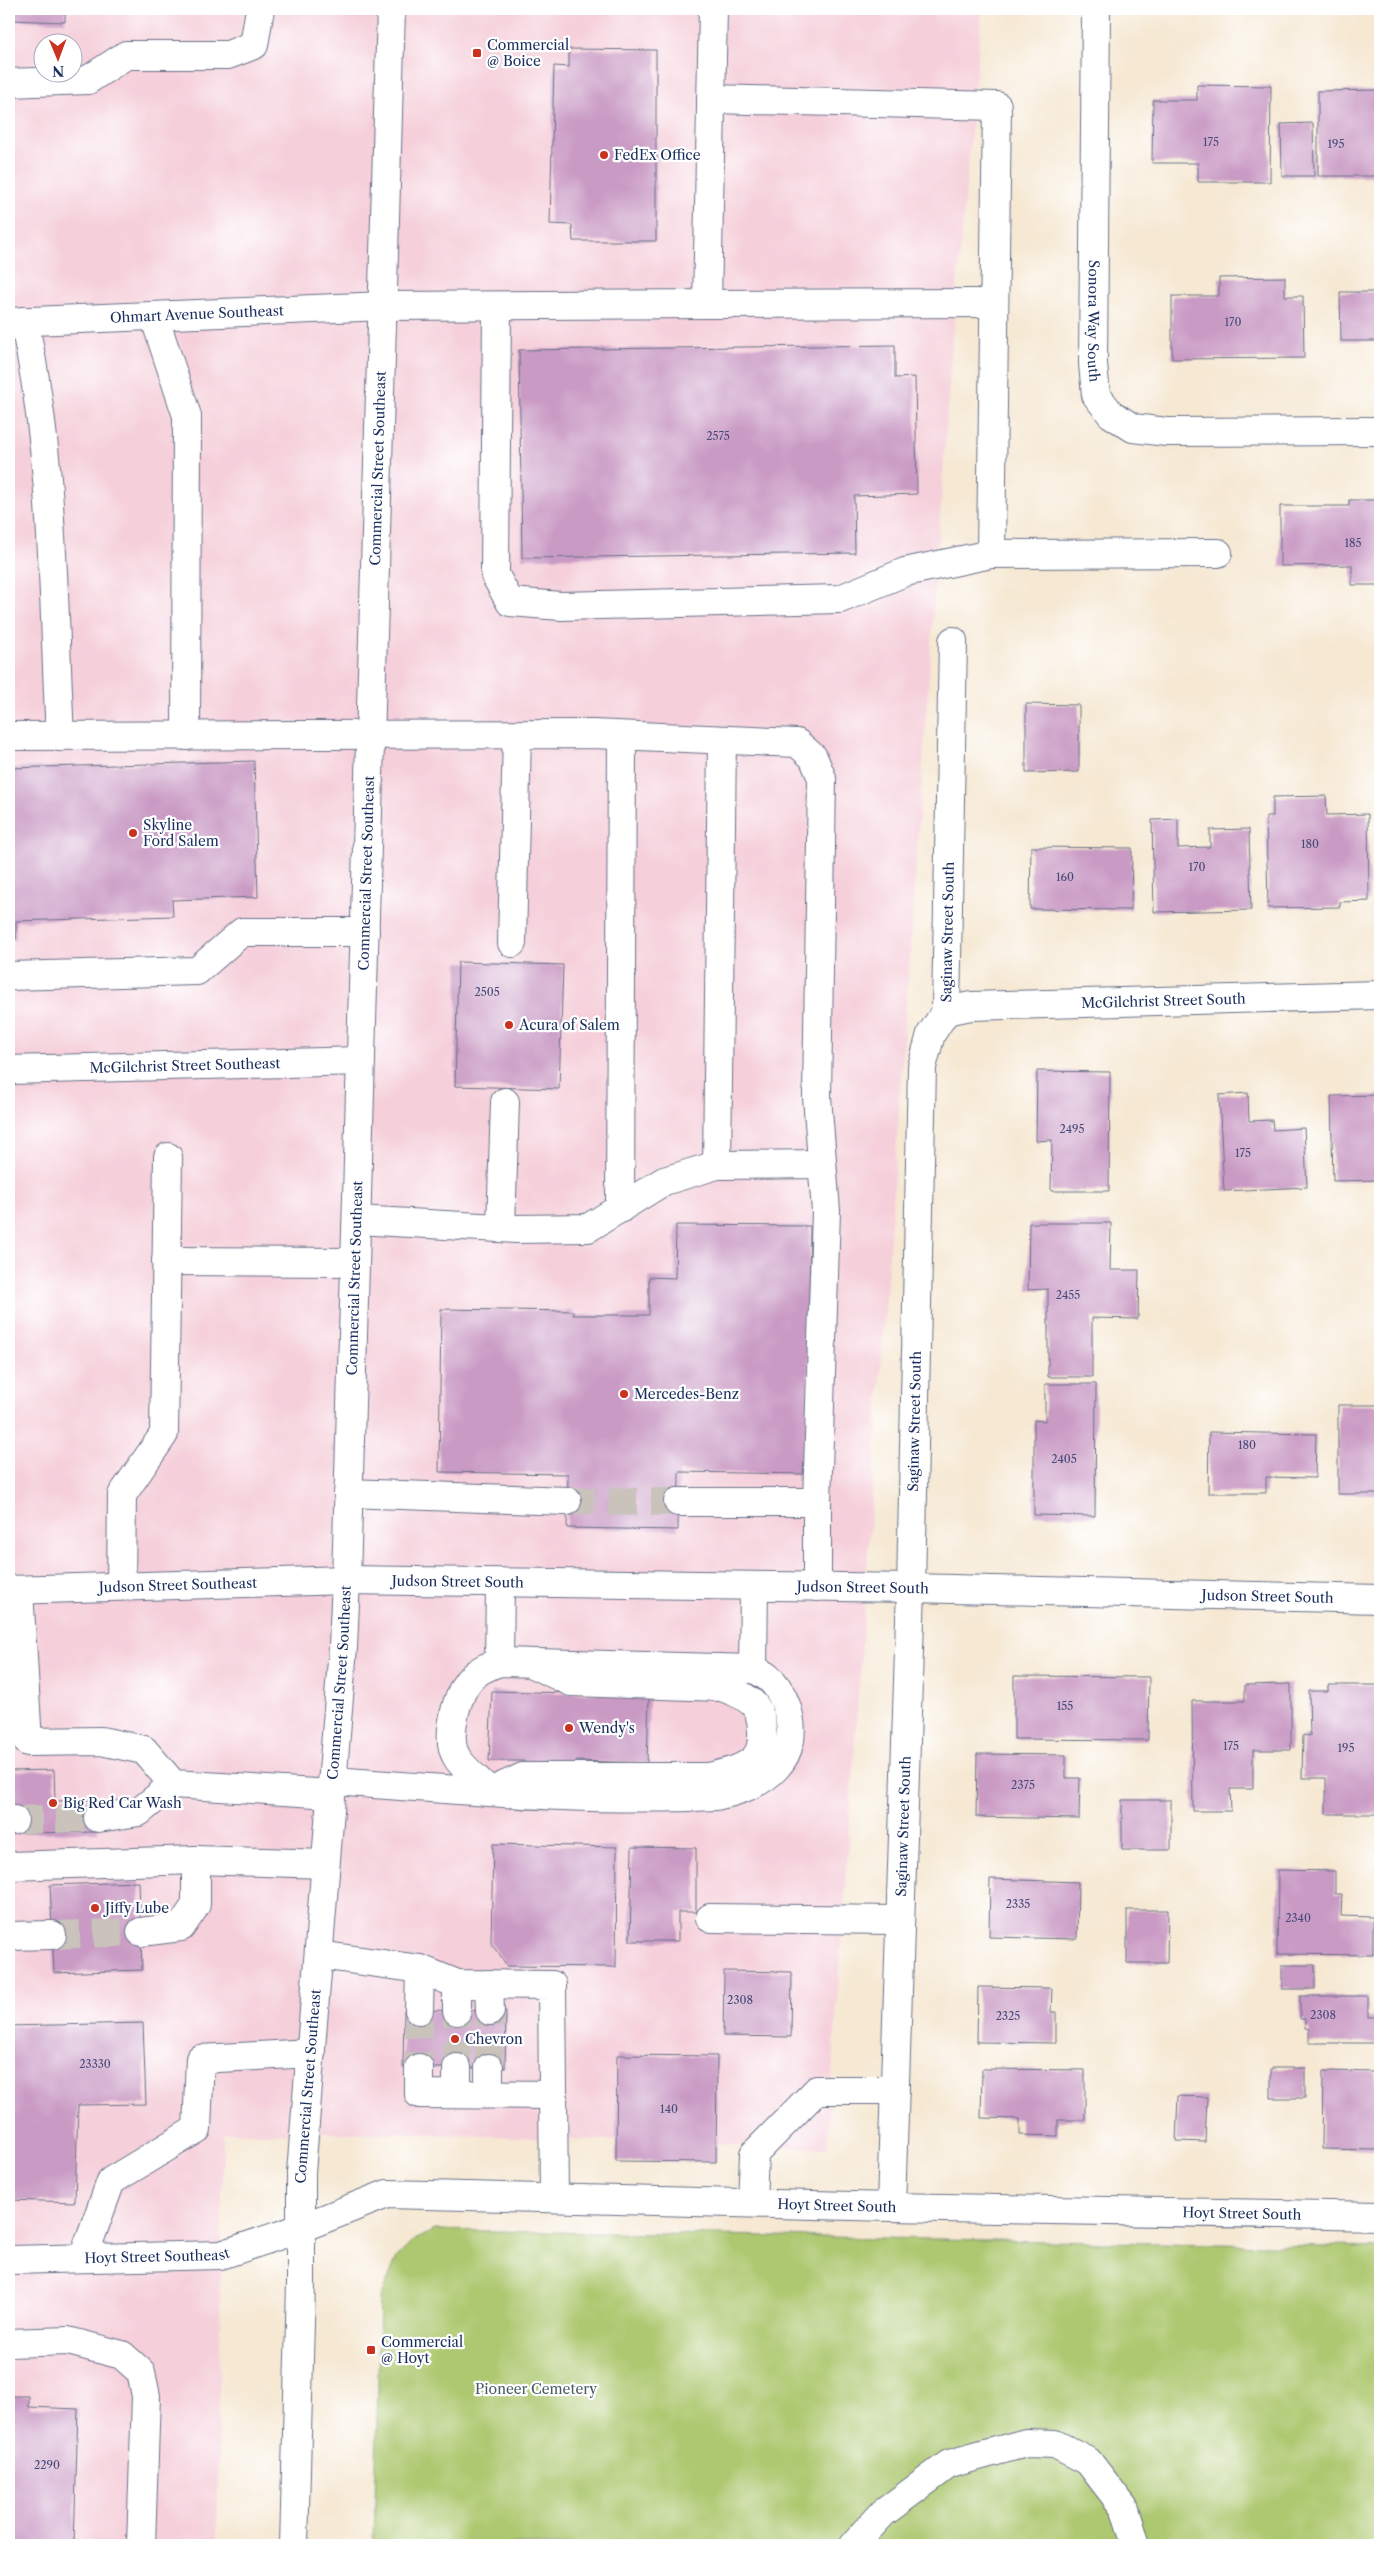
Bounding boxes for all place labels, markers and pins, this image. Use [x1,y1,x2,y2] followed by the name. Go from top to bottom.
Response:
[487,36,569,70] place label: Commercial @ Boice
[471,47,483,59] marker: Commercial @ Boice
[614,146,701,164] place label: FedEx Office
[598,149,610,161] marker: FedEx Office
[143,816,219,850] place label: Skyline Ford Salem
[127,827,139,839] marker: Skyline Ford Salem
[518,1016,620,1034] place label: Acura of Salem
[503,1019,515,1031] marker: Acura of Salem
[634,1385,739,1403] place label: Mercedes-Benz
[618,1388,630,1400] marker: Mercedes-Benz
[578,1719,635,1737] place label: Wendy's
[563,1722,575,1734] marker: Wendy's
[63,1794,182,1812] place label: Big Red Car Wash
[47,1797,59,1809] marker: Big Red Car Wash
[103,1899,169,1917] place label: Jiffy Lube
[89,1902,101,1914] marker: Jiffy Lube
[465,2030,523,2048] place label: Chevron
[449,2033,461,2045] marker: Chevron
[381,2333,463,2367] place label: Commercial @ Hoyt
[365,2344,377,2356] marker: Commercial @ Hoyt

